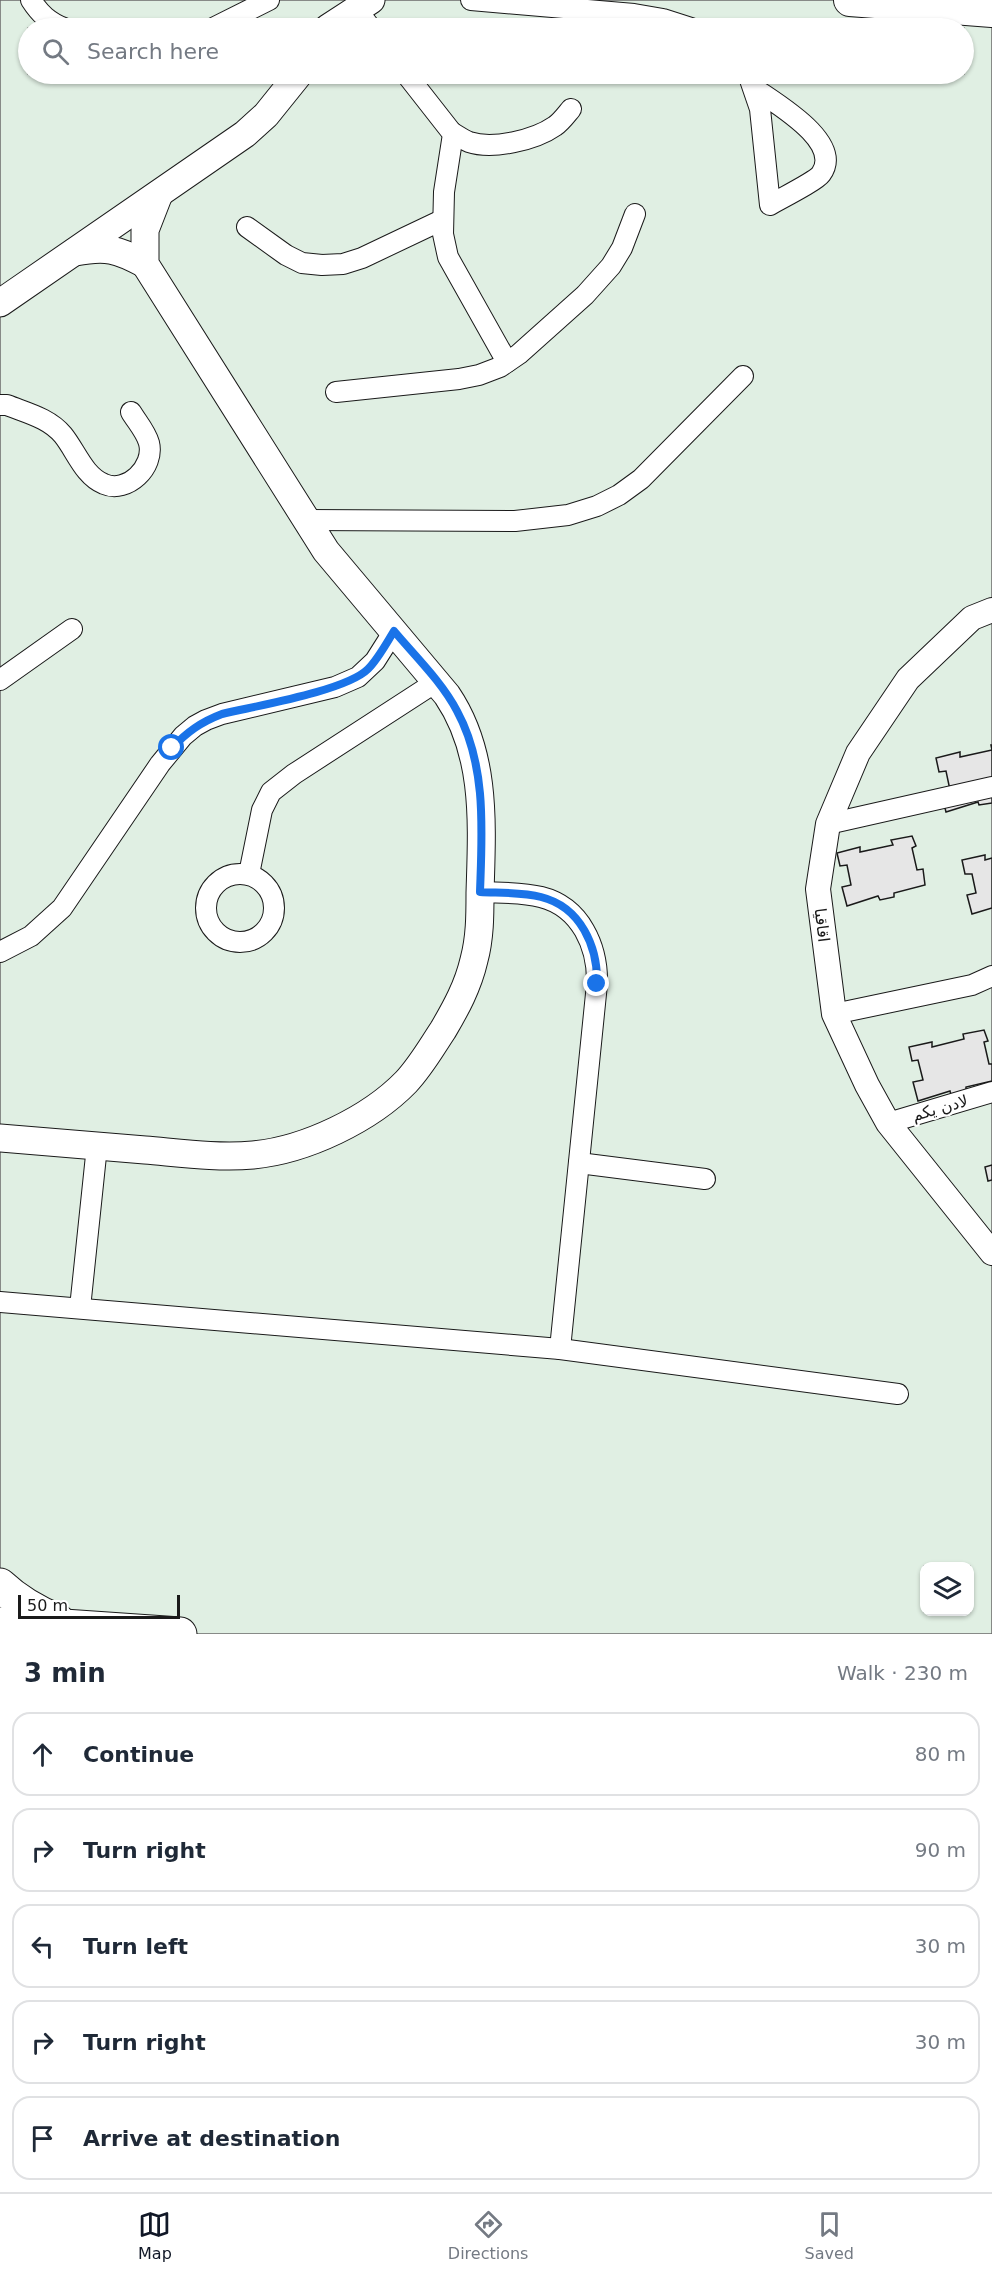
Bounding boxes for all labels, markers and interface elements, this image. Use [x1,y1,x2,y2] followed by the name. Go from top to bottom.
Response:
[18,18,974,84] search box
[39,35,72,68] icon: search
[87,39,219,64] text: Search here
[158,734,184,760] route start
[810,907,834,943] street label: اقاقیا
[583,970,609,996] route end
[910,1091,970,1125] street label: لادن یکم
[920,1562,974,1616] map controls
[920,1562,974,1616] button: layers
[18,1592,180,1620] scale bar
[27,1596,68,1615] text: 50 m
[24,1658,106,1688] text: 3 min
[837,1661,968,1685] text: Walk · 230 m
[26,1738,59,1771] icon: ahead
[83,1742,194,1767] text: Continue
[915,1742,966,1766] text: 80 m
[26,1834,59,1867] icon: right
[83,1838,206,1863] text: Turn right
[915,1838,966,1862] text: 90 m
[26,1930,59,1963] icon: left
[83,1934,188,1959] text: Turn left
[915,1934,966,1958] text: 30 m
[26,2026,59,2059] icon: right
[83,2030,206,2055] text: Turn right
[915,2030,966,2054] text: 30 m
[26,2122,59,2155] icon: arrive
[83,2126,340,2151] text: Arrive at destination
[138,2208,172,2263] tab: Map
[448,2208,528,2263] tab: Directions
[805,2208,854,2263] tab: Saved

